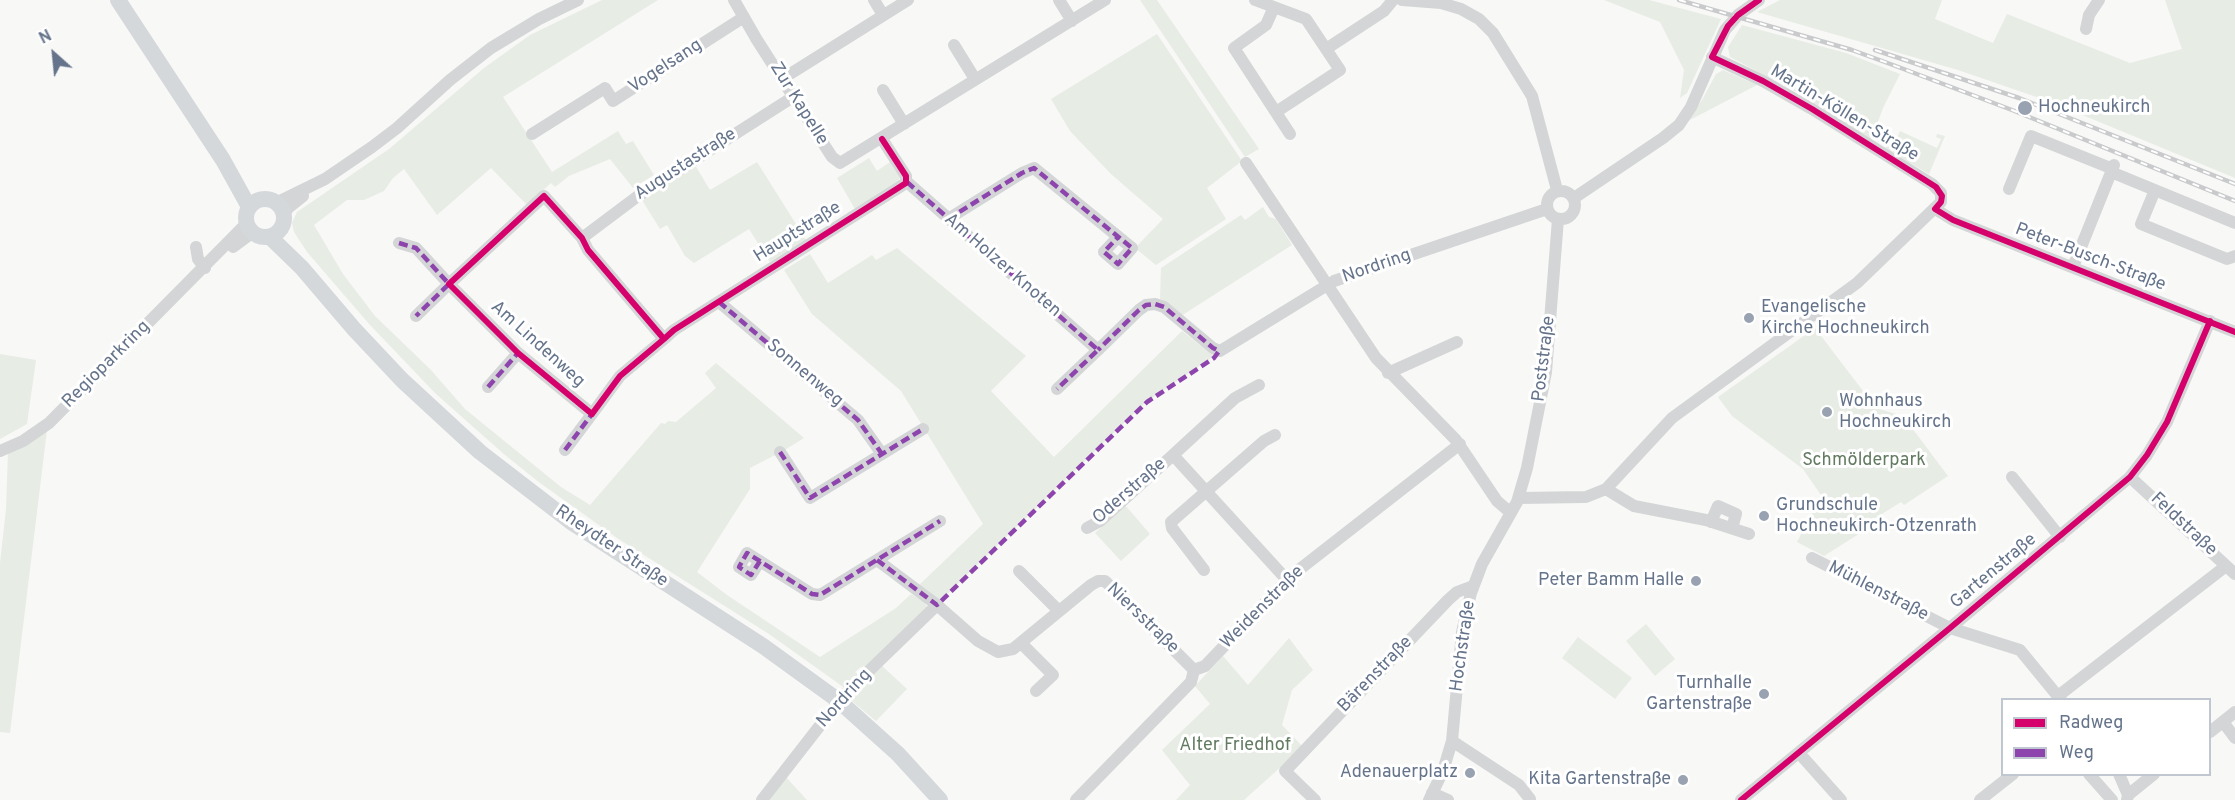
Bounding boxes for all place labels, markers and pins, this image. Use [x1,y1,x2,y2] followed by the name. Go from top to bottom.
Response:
[2038,97,2150,119] place label: Hochneukirch
[2016,99,2034,117] marker: Hochneukirch
[1761,297,1930,340] place label: Evangelische Kirche Hochneukirch
[1742,311,1756,325] marker: Evangelische Kirche Hochneukirch
[1839,391,1951,434] place label: Wohnhaus Hochneukirch
[1820,405,1834,419] marker: Wohnhaus Hochneukirch
[1776,495,1977,538] place label: Grundschule Hochneukirch-Otzenrath
[1757,509,1771,523] marker: Grundschule Hochneukirch-Otzenrath
[1538,570,1684,592] place label: Peter Bamm Halle
[1689,574,1703,588] marker: Peter Bamm Halle
[1646,673,1752,716] place label: Turnhalle Gartenstraße
[1757,687,1771,701] marker: Turnhalle Gartenstraße
[1340,762,1458,784] place label: Adenauerplatz
[1463,766,1477,780] marker: Adenauerplatz
[1528,769,1671,791] place label: Kita Gartenstraße
[1676,773,1690,787] marker: Kita Gartenstraße

